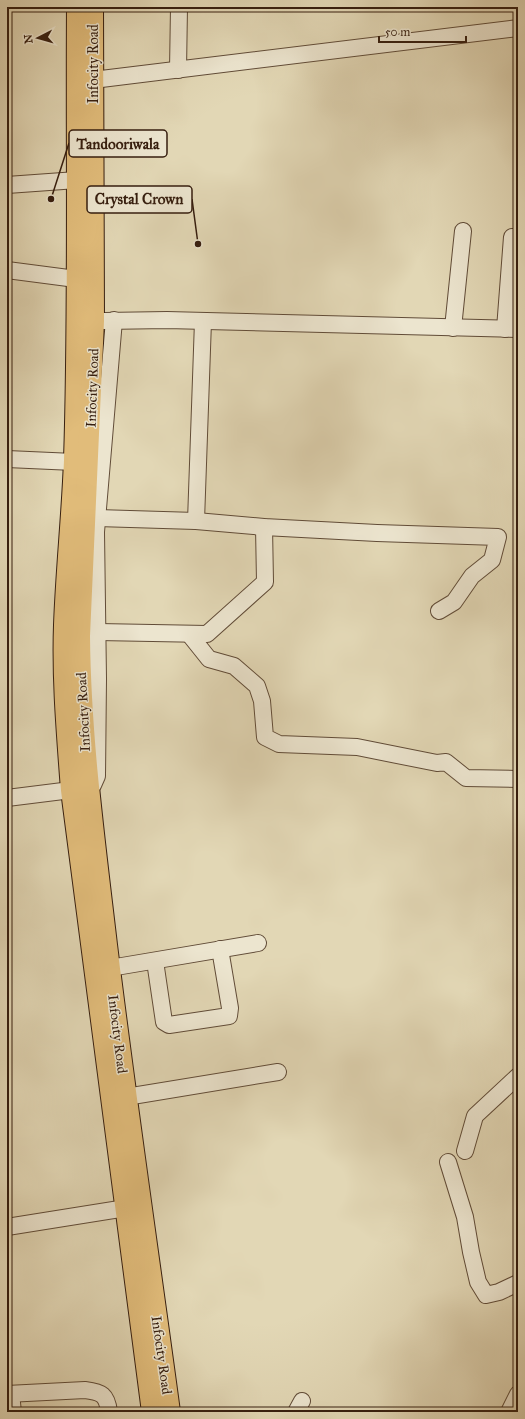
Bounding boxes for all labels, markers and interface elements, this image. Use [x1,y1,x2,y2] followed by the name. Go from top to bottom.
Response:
[18,18,58,58] north arrow
[379,18,466,44] scale bar
[85,24,102,104] street label: Infocity Road
[385,25,410,39] text: 50 m
[22,33,36,44] text: N
[69,130,167,157] callout: Tandooriwala
[76,135,160,153] text: Tandooriwala
[87,186,192,213] callout: Crystal Crown
[95,190,184,209] text: Crystal Crown
[83,348,102,428] street label: Infocity Road
[73,672,94,752] street label: Infocity Road
[104,994,131,1075] street label: Infocity Road
[148,1315,175,1396] street label: Infocity Road

